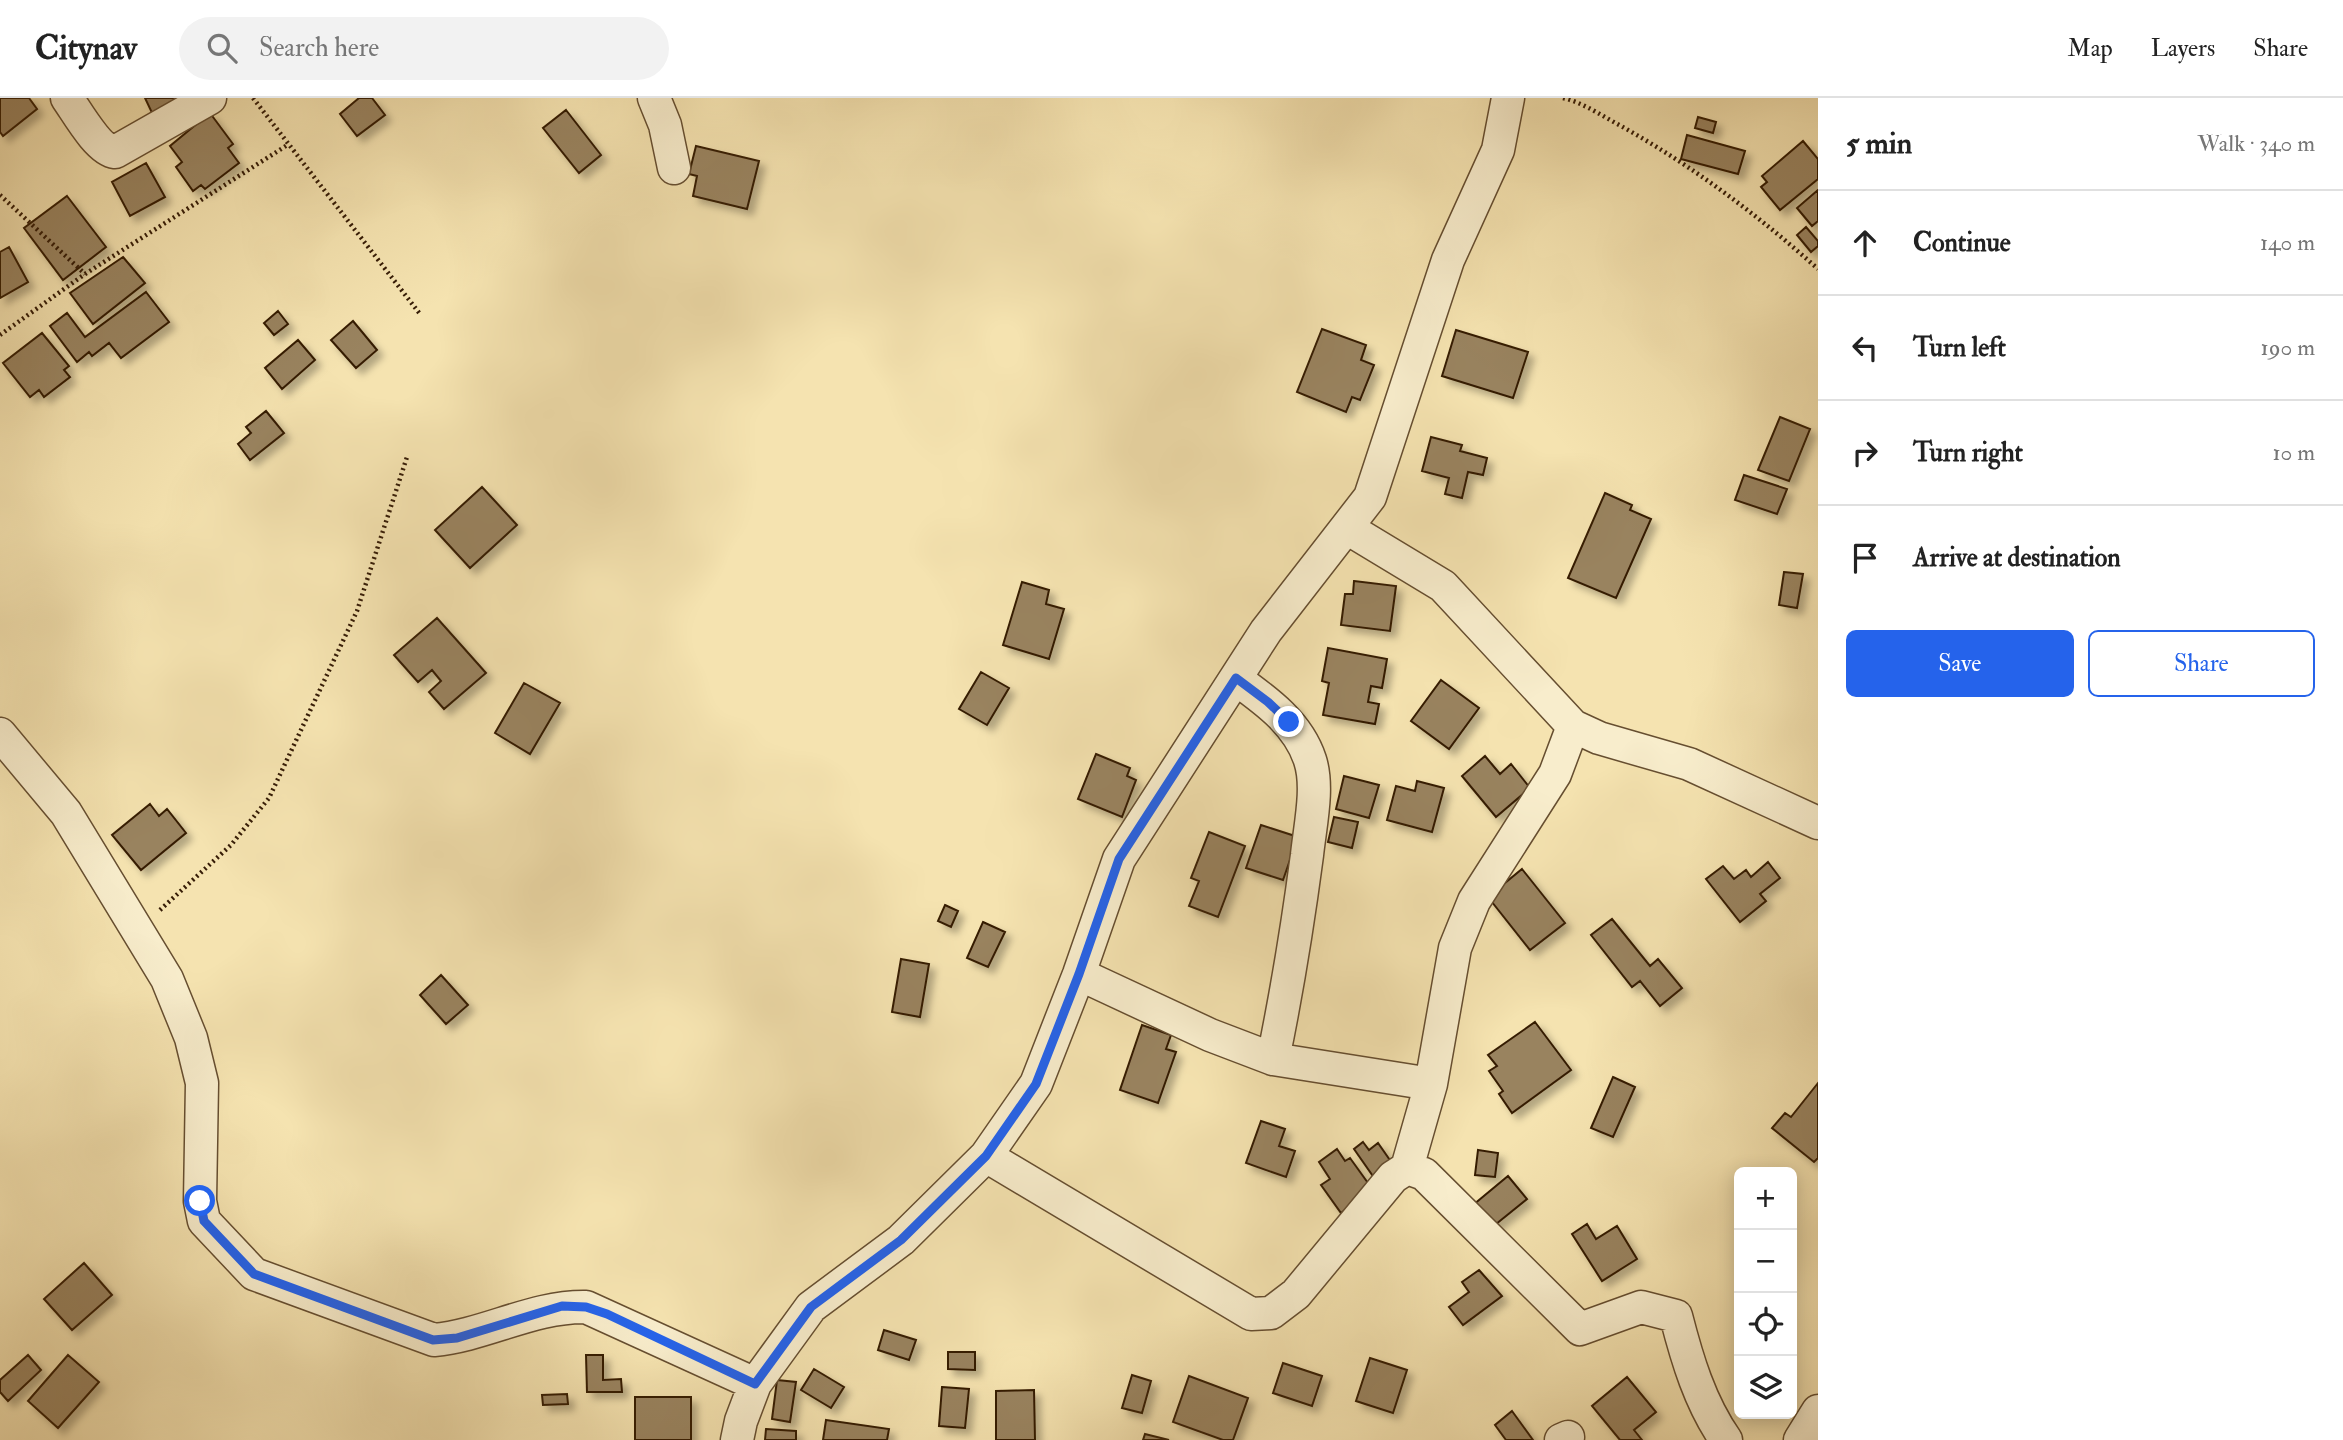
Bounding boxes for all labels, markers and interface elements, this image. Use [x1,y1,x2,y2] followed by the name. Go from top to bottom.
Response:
[179,17,669,80] search box
[35,28,137,69] text: Citynav
[203,29,241,67] icon: search
[259,32,379,64] text: Search here
[2068,33,2113,64] text: Map
[2151,33,2215,64] text: Layers
[2253,33,2308,64] text: Share
[1846,125,1912,162] text: 5 min
[2197,129,2315,158] text: Walk · 340 m
[1846,224,1884,262] icon: ahead
[1913,227,2011,259] text: Continue
[2260,228,2315,257] text: 140 m
[1846,329,1884,367] icon: left
[1913,332,2006,364] text: Turn left
[2261,333,2315,362] text: 190 m
[1846,434,1884,472] icon: right
[1913,437,2023,469] text: Turn right
[2272,438,2315,467] text: 10 m
[1846,539,1884,577] icon: arrive
[1913,542,2121,574] text: Arrive at destination
[1846,630,2074,697] button: Save
[2088,630,2315,697] button: Share
[1273,706,1304,737] route end
[1734,1167,1797,1419] map controls
[1734,1167,1797,1230] button: +
[184,1185,215,1216] route start
[1734,1230,1797,1293] button: −
[1734,1293,1797,1356] button: locate
[1734,1356,1797,1419] button: layers

